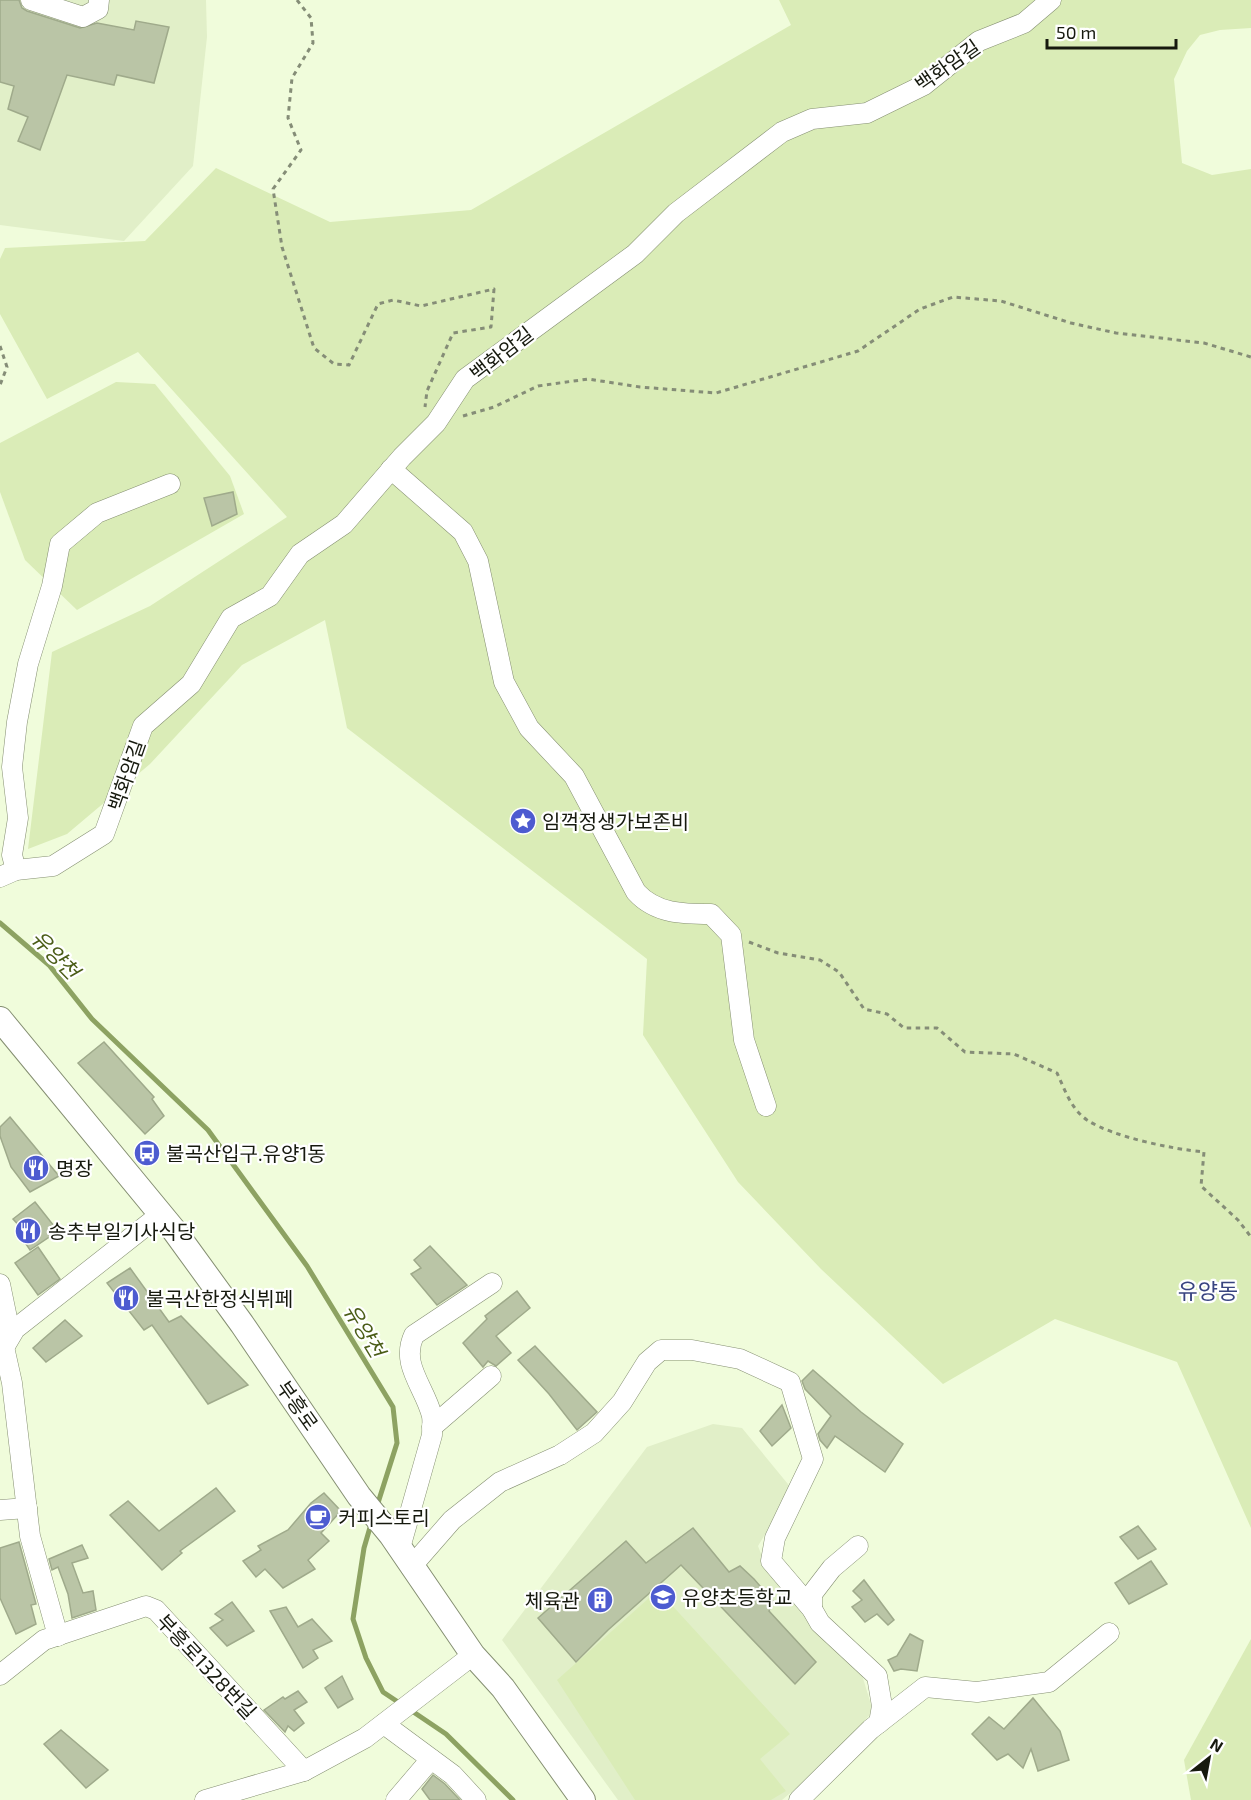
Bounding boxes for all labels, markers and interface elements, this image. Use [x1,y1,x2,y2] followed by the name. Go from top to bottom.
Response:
[1047,12,1176,50] scale bar
[1056,21,1096,43] text: 50 m
[910,34,984,96] street label: 백화암길
[465,321,537,385] street label: 백화암길
[103,736,149,814] street label: 백화암길
[508,806,538,836] place icon: 임꺽정생가보존비
[542,809,689,833] place label: 임꺽정생가보존비
[27,924,87,985] water label: 유양천
[132,1138,162,1168] bus stop icon: 불곡산입구.유양1동
[166,1141,326,1165] place label: 불곡산입구.유양1동
[21,1153,51,1183] restaurant icon: 명장
[56,1156,93,1180] place label: 명장
[13,1216,43,1246] restaurant icon: 송추부일기사식당
[48,1219,195,1243] place label: 송추부일기사식당
[1178,1277,1238,1303] district label: 유양동
[111,1283,141,1313] restaurant icon: 불곡산한정식뷔페
[146,1286,293,1310] place label: 불곡산한정식뷔페
[339,1299,392,1364] water label: 유양천
[272,1376,324,1434] street label: 부흥로
[303,1502,333,1532] cafe icon: 커피스토리
[338,1505,430,1529] place label: 커피스토리
[648,1582,678,1612] school or university icon: 유양초등학교
[585,1585,615,1615] building icon: 체육관
[682,1585,792,1609] place label: 유양초등학교
[525,1588,580,1612] place label: 체육관
[152,1609,262,1723] street label: 부흥로1328번길
[1179,1728,1239,1788] north arrow
[1207,1734,1227,1756] text: N

